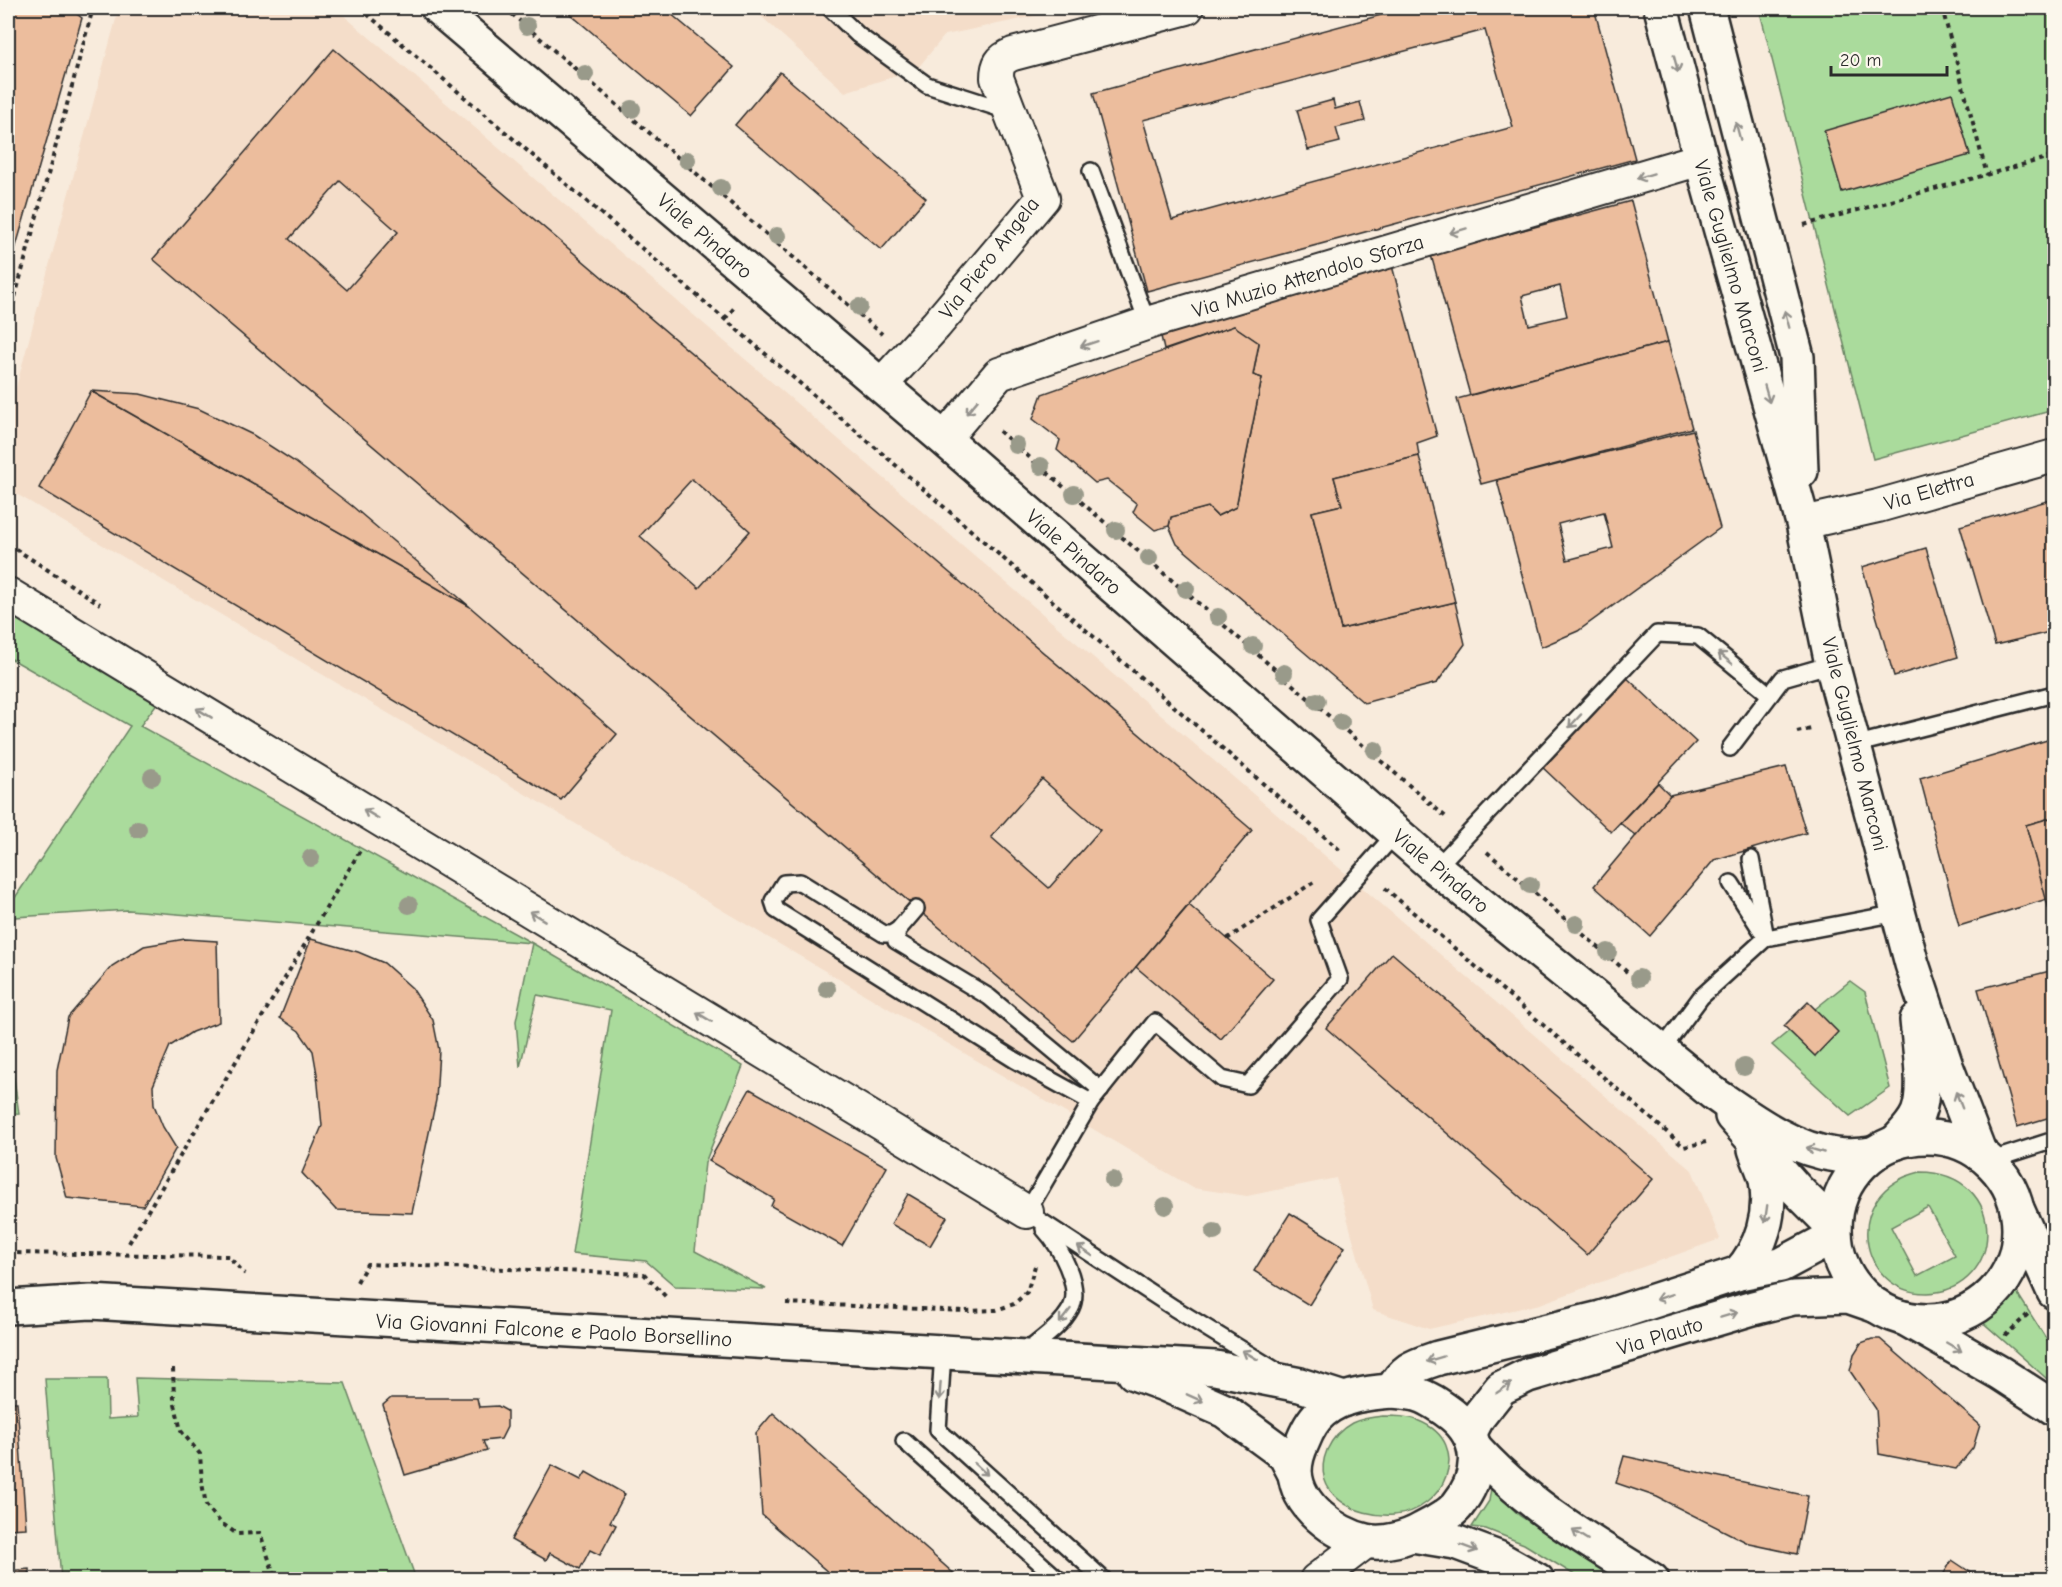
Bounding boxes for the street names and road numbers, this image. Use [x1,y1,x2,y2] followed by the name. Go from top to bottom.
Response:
[1689,157,1773,375] street label: Viale Guglielmo Marconi
[653,188,757,284] street label: Viale Pindaro
[934,192,1044,324] street label: Via Piero Angela
[1189,229,1427,323] street label: Via Muzio Attendolo Sforza
[1881,467,1977,515] street label: Via Elettra
[1022,504,1126,600] street label: Viale Pindaro
[1817,635,1893,853] street label: Viale Guglielmo Marconi
[1388,824,1494,918] street label: Viale Pindaro
[375,1309,733,1351] street label: Via Giovanni Falcone e Paolo Borsellino
[1614,1312,1706,1360] street label: Via Plauto

